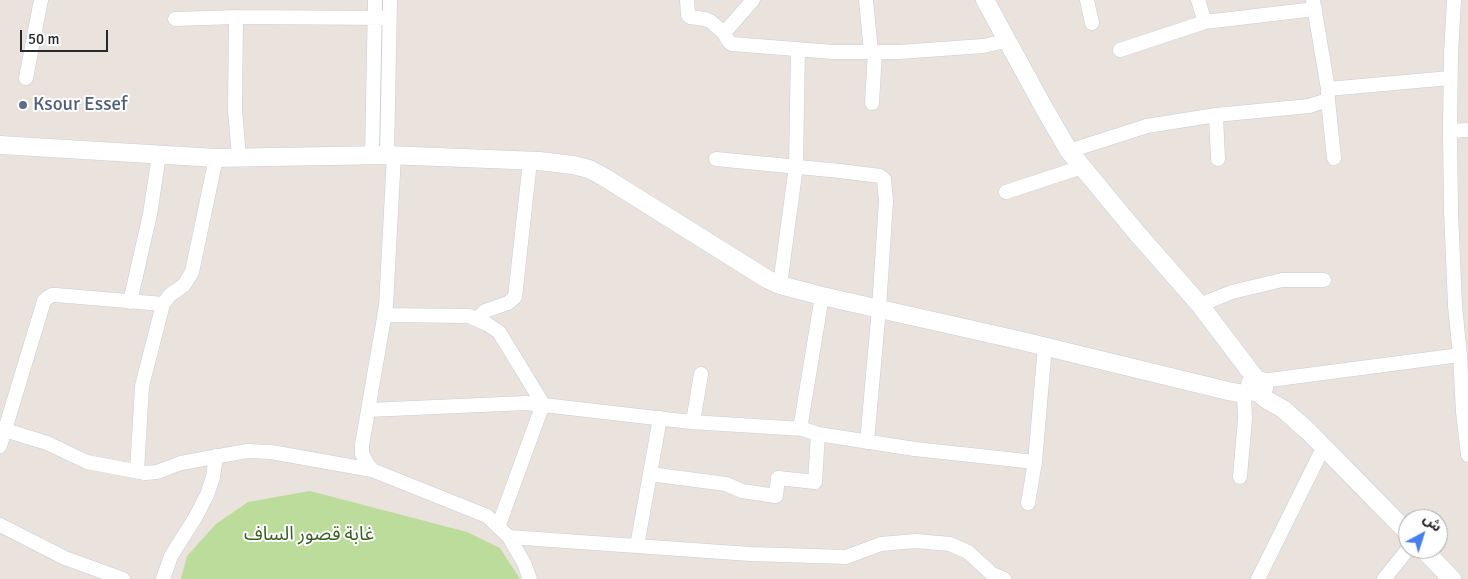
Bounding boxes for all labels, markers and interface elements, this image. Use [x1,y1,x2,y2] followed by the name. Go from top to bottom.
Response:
[22,20,110,52] scale bar
[28,30,59,48] text: 50 m
[33,94,127,116] place label: Ksour Essef
[17,99,29,111] marker: Ksour Essef
[1398,509,1448,559] north arrow
[1420,510,1445,536] text: ش
[244,524,374,546] park label: غابة قصور الساف

